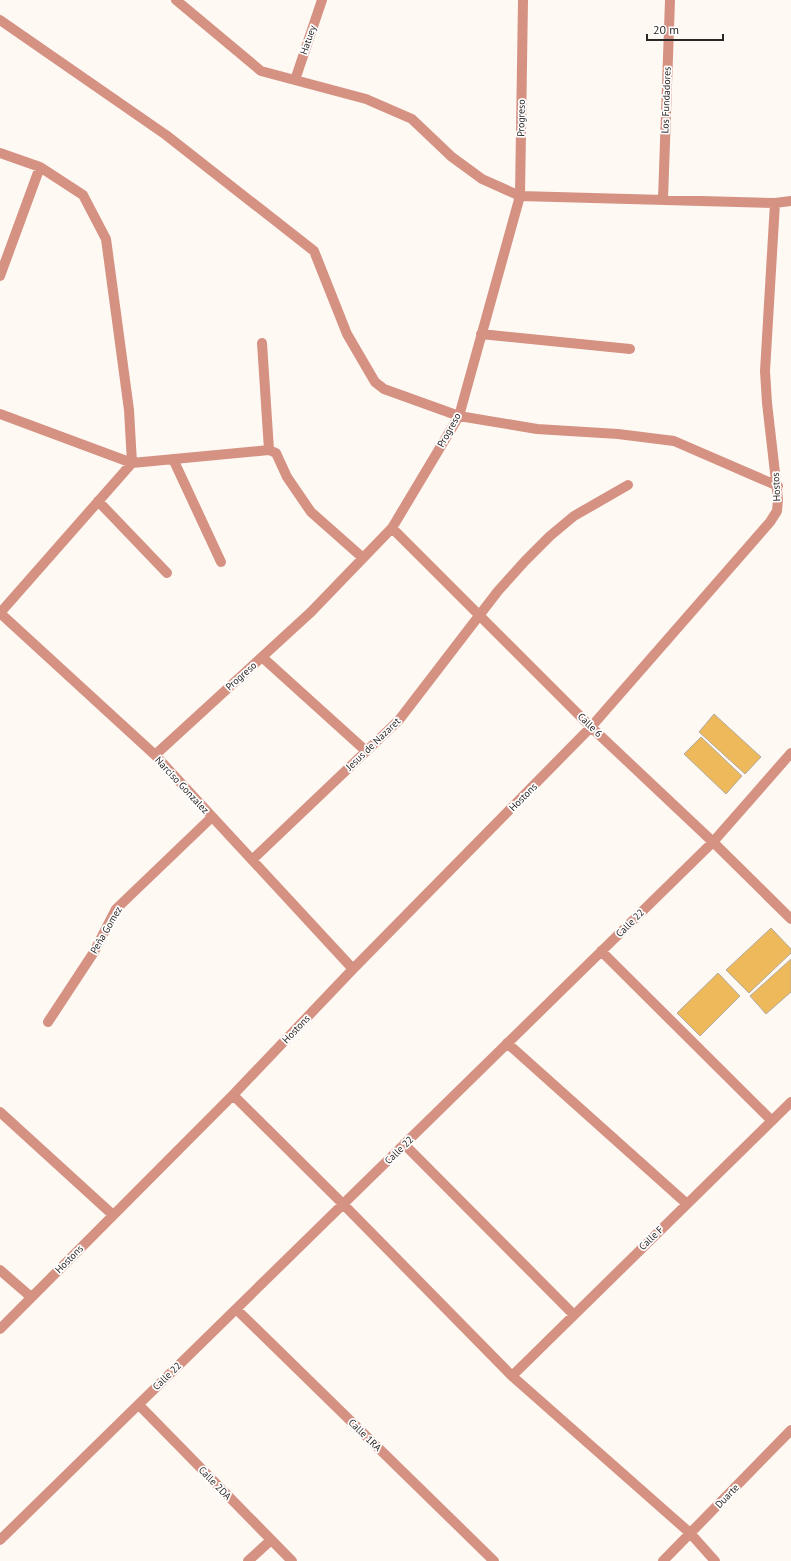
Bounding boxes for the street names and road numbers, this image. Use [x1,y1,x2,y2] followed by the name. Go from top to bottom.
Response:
[297,23,319,56] street label: Hatuey
[658,66,674,134] street label: Los Fundadores
[514,99,528,137] street label: Progreso
[434,410,464,450] street label: Progreso
[769,472,783,502] street label: Hostos
[223,659,259,693] street label: Progreso
[575,710,605,740] street label: Calle 6
[342,714,403,774] street label: Jesus de Nazaret
[152,754,212,816] street label: Narciso Gonzalez
[506,780,540,814] street label: Hostons
[87,904,125,956] street label: Peña Gomez
[613,906,647,940] street label: Calle 22
[279,1012,313,1046] street label: Hostons
[382,1133,416,1167] street label: Calle 22
[636,1223,666,1253] street label: Calle F
[52,1242,86,1276] street label: Hostons
[150,1359,184,1393] street label: Calle 22
[346,1416,384,1454] street label: Calle 1RA
[196,1463,234,1503] street label: Calle 2DA
[712,1481,742,1511] street label: Duarte

